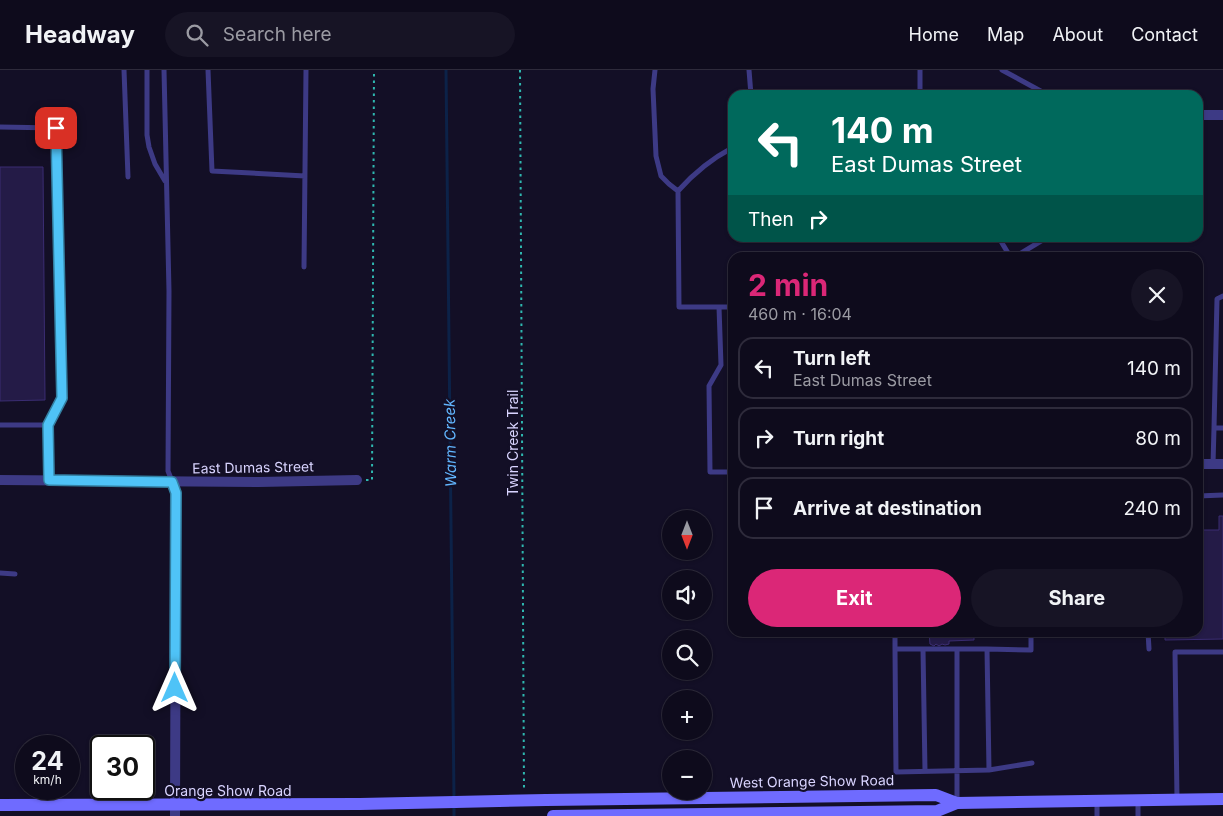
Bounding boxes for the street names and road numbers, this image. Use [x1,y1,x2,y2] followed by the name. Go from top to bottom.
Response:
[504,390,521,496] street label: Twin Creek Trail
[192,457,314,477] street label: East Dumas Street
[730,771,894,791] street label: West Orange Show Road
[164,782,292,799] street label: Orange Show Road

